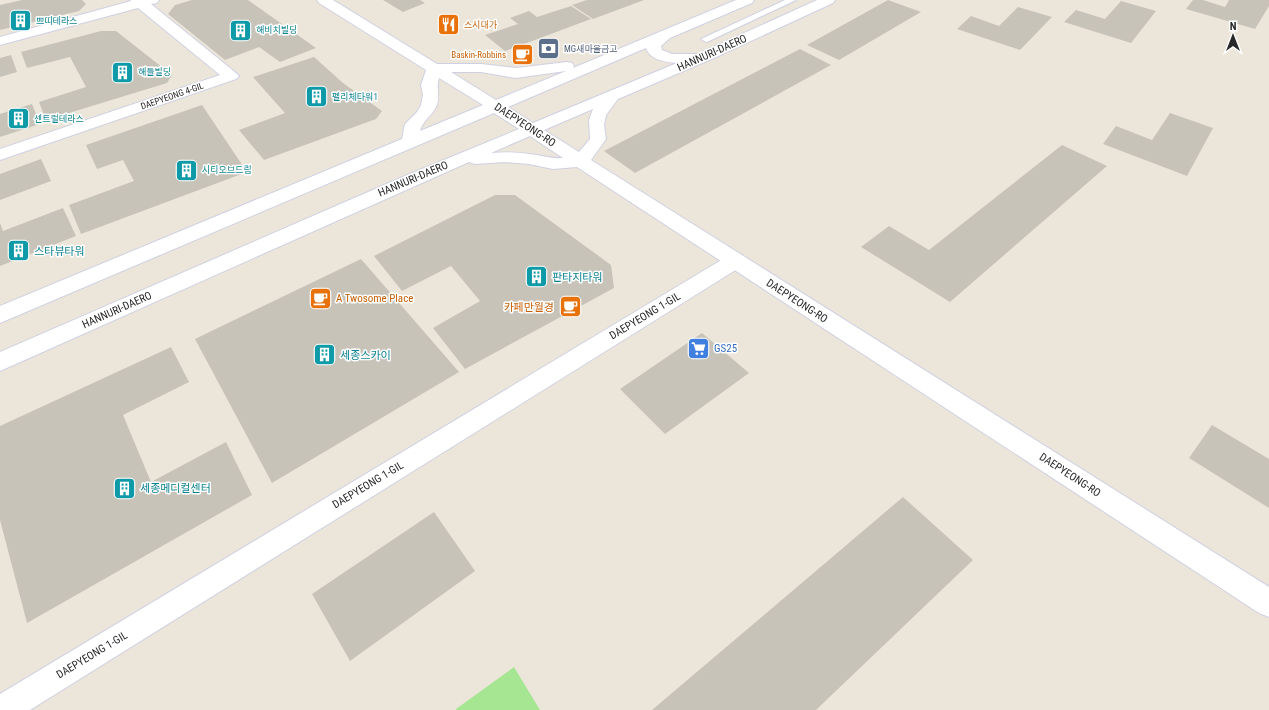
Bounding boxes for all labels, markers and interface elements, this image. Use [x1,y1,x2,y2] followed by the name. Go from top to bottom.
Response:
[7,8,33,34] building icon: 쁘띠테라스
[435,12,461,38] restaurant icon: 스시대가
[36,16,77,26] place label: 쁘띠테라스
[1213,16,1253,56] north arrow
[227,17,253,43] building icon: 해비치빌딩
[464,20,498,30] place label: 스시대가
[1230,20,1237,33] text: N
[256,25,297,35] place label: 해비치빌딩
[675,32,749,74] street label: HANNURI-DAERO
[535,36,561,62] bank icon: MG새마을금고
[509,42,535,68] cafe icon: Baskin-Robbins
[564,44,618,54] place label: MG새마을금고
[451,50,506,60] place label: Baskin-Robbins
[110,59,136,85] building icon: 해들빌딩
[138,67,171,77] place label: 해들빌딩
[139,80,205,111] street label: DAEPYEONG 4-GIL
[304,84,330,110] building icon: 펠리체타워1
[332,92,378,102] place label: 펠리체타워1
[492,100,558,150] street label: DAEPYEONG-RO
[6,106,32,132] building icon: 센트럴테라스
[34,114,84,124] place label: 센트럴테라스
[174,157,200,183] building icon: 시티오브드림
[376,158,450,200] street label: HANNURI-DAERO
[202,165,252,175] place label: 시티오브드림
[6,238,32,264] building icon: 스타뷰타워
[34,245,85,258] place label: 스타뷰타워
[523,264,549,290] building icon: 판타지타워
[552,271,603,284] place label: 판타지타워
[764,276,830,326] street label: DAEPYEONG-RO
[307,285,333,311] cafe icon: A Twosome Place
[80,289,154,331] street label: HANNURI-DAERO
[607,290,683,342] street label: DAEPYEONG 1-GIL
[336,292,413,305] place label: A Twosome Place
[557,294,583,320] cafe icon: 카페만월경
[503,301,554,314] place label: 카페만월경
[686,335,712,361] supermarket icon: GS25
[311,342,337,368] building icon: 세종스카이
[714,342,737,355] place label: GS25
[340,349,391,362] place label: 세종스카이
[1037,450,1103,500] street label: DAEPYEONG-RO
[330,459,406,511] street label: DAEPYEONG 1-GIL
[111,475,137,501] building icon: 세종메디컬센터
[140,482,211,495] place label: 세종메디컬센터
[54,629,130,681] street label: DAEPYEONG 1-GIL

